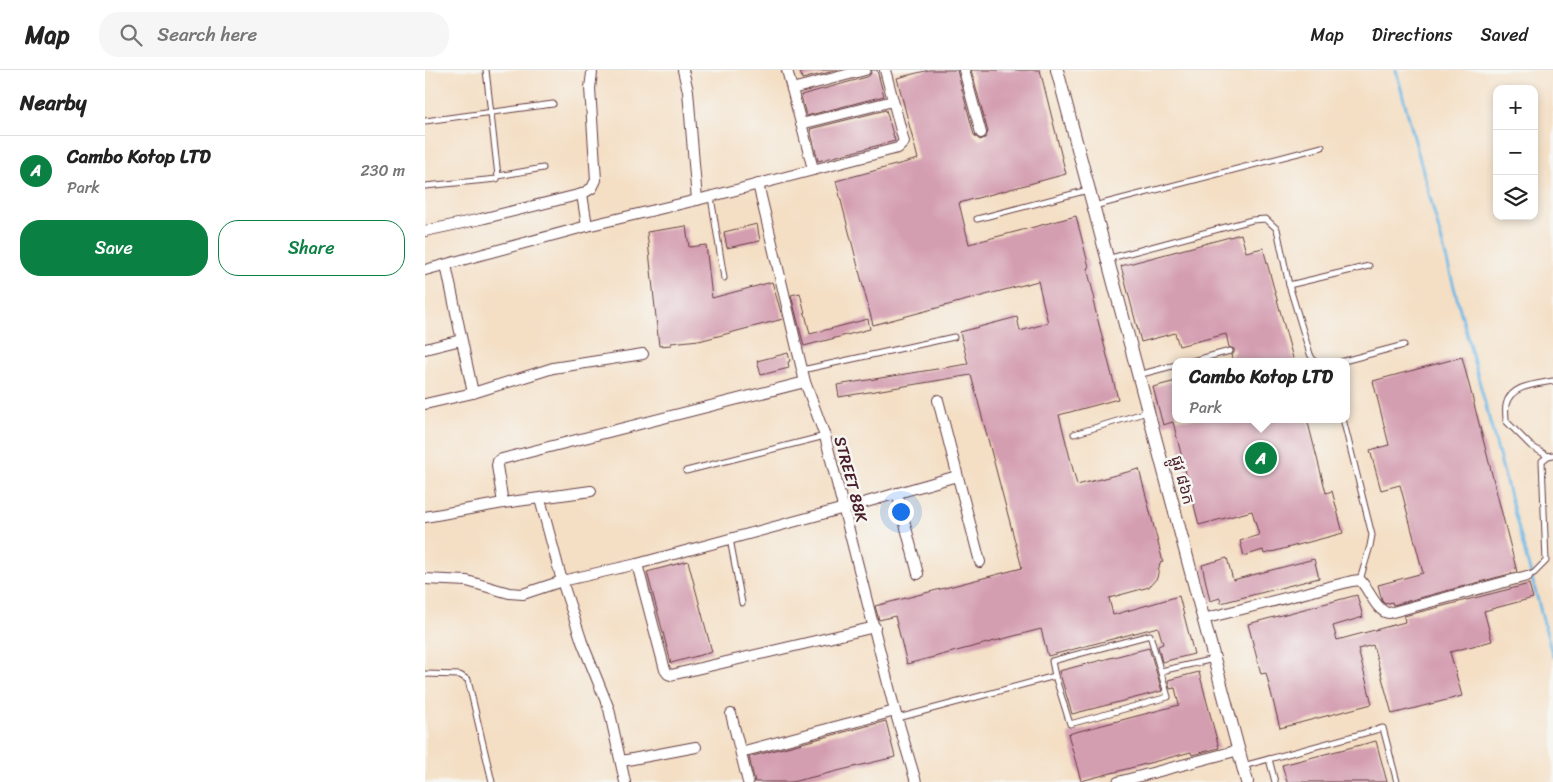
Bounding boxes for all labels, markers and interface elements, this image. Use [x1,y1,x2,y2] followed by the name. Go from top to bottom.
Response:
[99,12,449,57] search box
[25,14,69,56] text: Map
[157,18,257,51] text: Search here
[1311,19,1344,51] text: Map
[1372,19,1453,51] text: Directions
[1481,19,1528,51] text: Saved
[117,21,145,49] icon: search
[20,84,86,122] text: Nearby
[1493,85,1538,220] map controls
[1493,85,1538,130] button: +
[1493,130,1538,175] button: −
[67,140,211,173] text: Cambo Kotop LTD
[31,156,41,185] text: A
[360,156,405,185] text: 230 m
[67,173,100,202] text: Park
[1493,175,1538,220] button: layers
[20,220,208,276] button: Save
[218,220,405,276] button: Share
[1172,358,1350,423] popup
[1189,360,1333,393] text: Cambo Kotop LTD
[1189,393,1222,422] text: Park
[826,433,877,526] street label: STREET 88K
[1245,439,1277,477] pin: A
[1163,452,1203,508] street label: ផ្លូវ ៨៦ក
[888,499,914,525] your location

